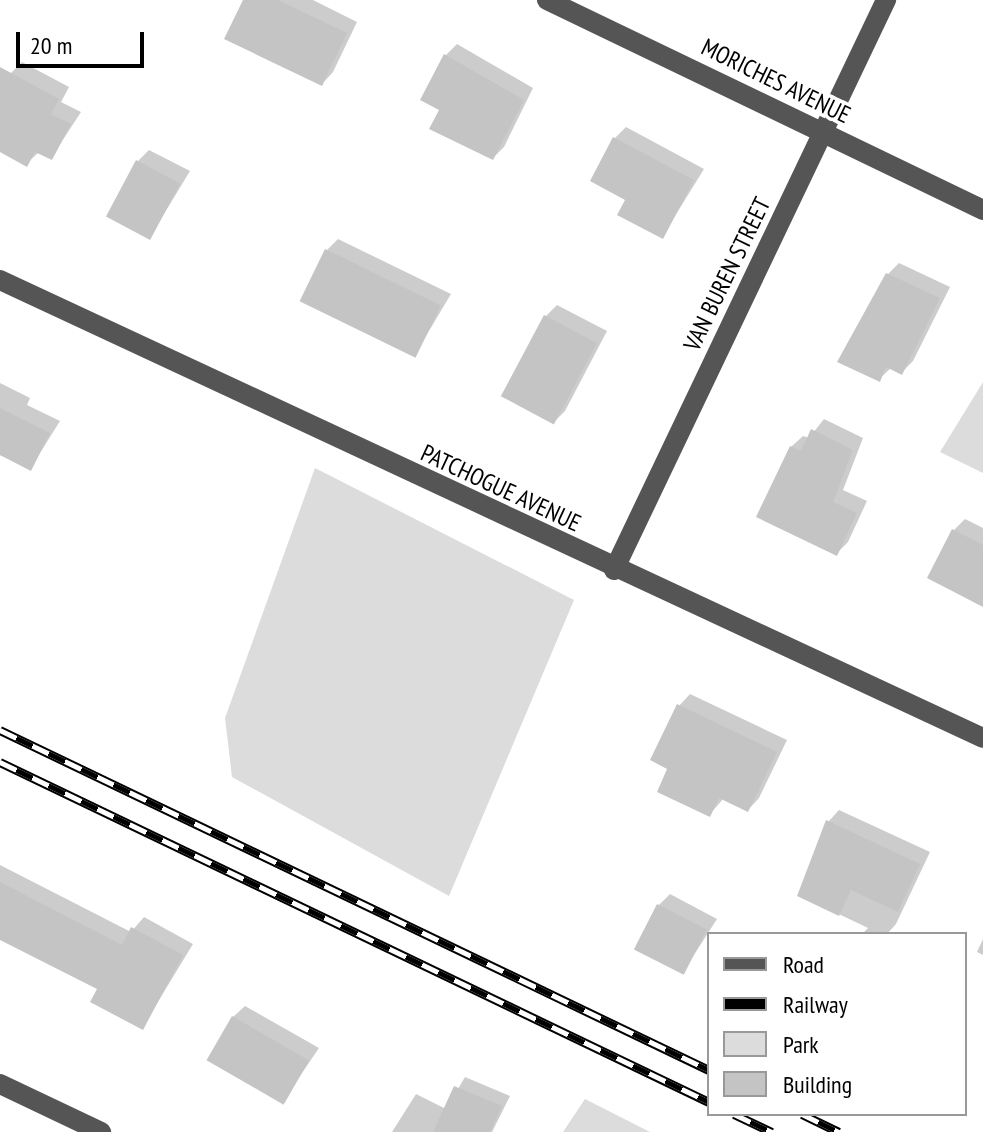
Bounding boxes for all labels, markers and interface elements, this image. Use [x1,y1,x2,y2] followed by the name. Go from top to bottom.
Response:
[20,16,148,66] scale bar
[30,30,72,61] text: 20 m
[697,32,855,130] street label: MORICHES AVENUE
[677,193,777,355] street label: VAN BUREN STREET
[416,438,586,538] street label: PATCHOGUE AVENUE
[707,932,967,1116] legend
[783,949,824,980] text: Road
[783,989,848,1020] text: Railway
[783,1029,819,1060] text: Park
[783,1069,852,1100] text: Building

